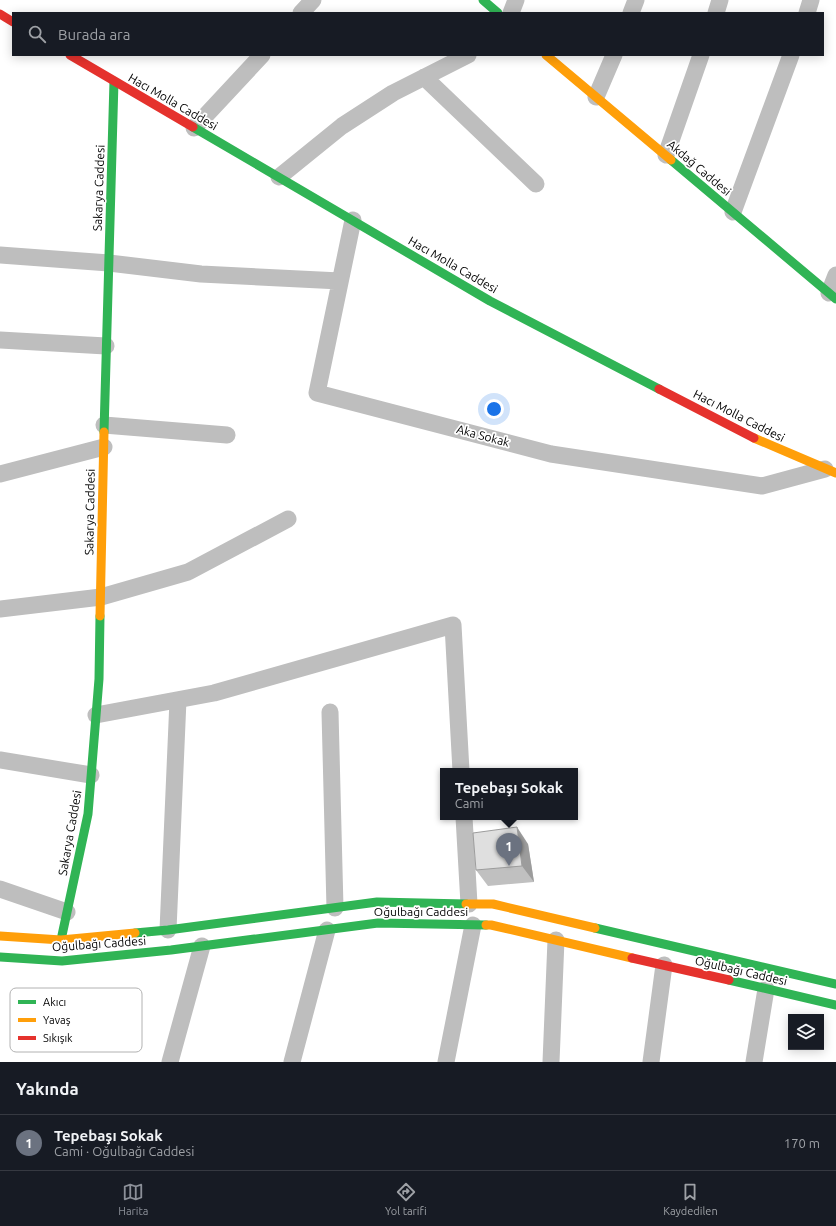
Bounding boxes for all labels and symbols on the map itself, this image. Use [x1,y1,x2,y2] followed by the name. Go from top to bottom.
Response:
[126,71,220,132] street label: Hacı Molla Caddesi
[665,137,734,198] street label: Akdağ Caddesi
[90,144,107,231] street label: Sakarya Caddesi
[406,234,500,295] street label: Hacı Molla Caddesi
[691,387,787,444] street label: Hacı Molla Caddesi
[484,399,504,419] your location
[455,422,511,449] street label: Aka Sokak
[82,469,97,555] street label: Sakarya Caddesi
[56,789,83,877] street label: Sakarya Caddesi
[496,833,522,866] pin: 1
[374,905,468,918] street label: Oğulbağı Caddesi
[51,934,147,953] street label: Oğulbağı Caddesi
[694,954,789,987] street label: Oğulbağı Caddesi
[10,988,142,1052] legend
[43,996,66,1008] text: Akıcı
[43,1014,71,1026] text: Yavaş
[43,1032,73,1044] text: Sıkışık

